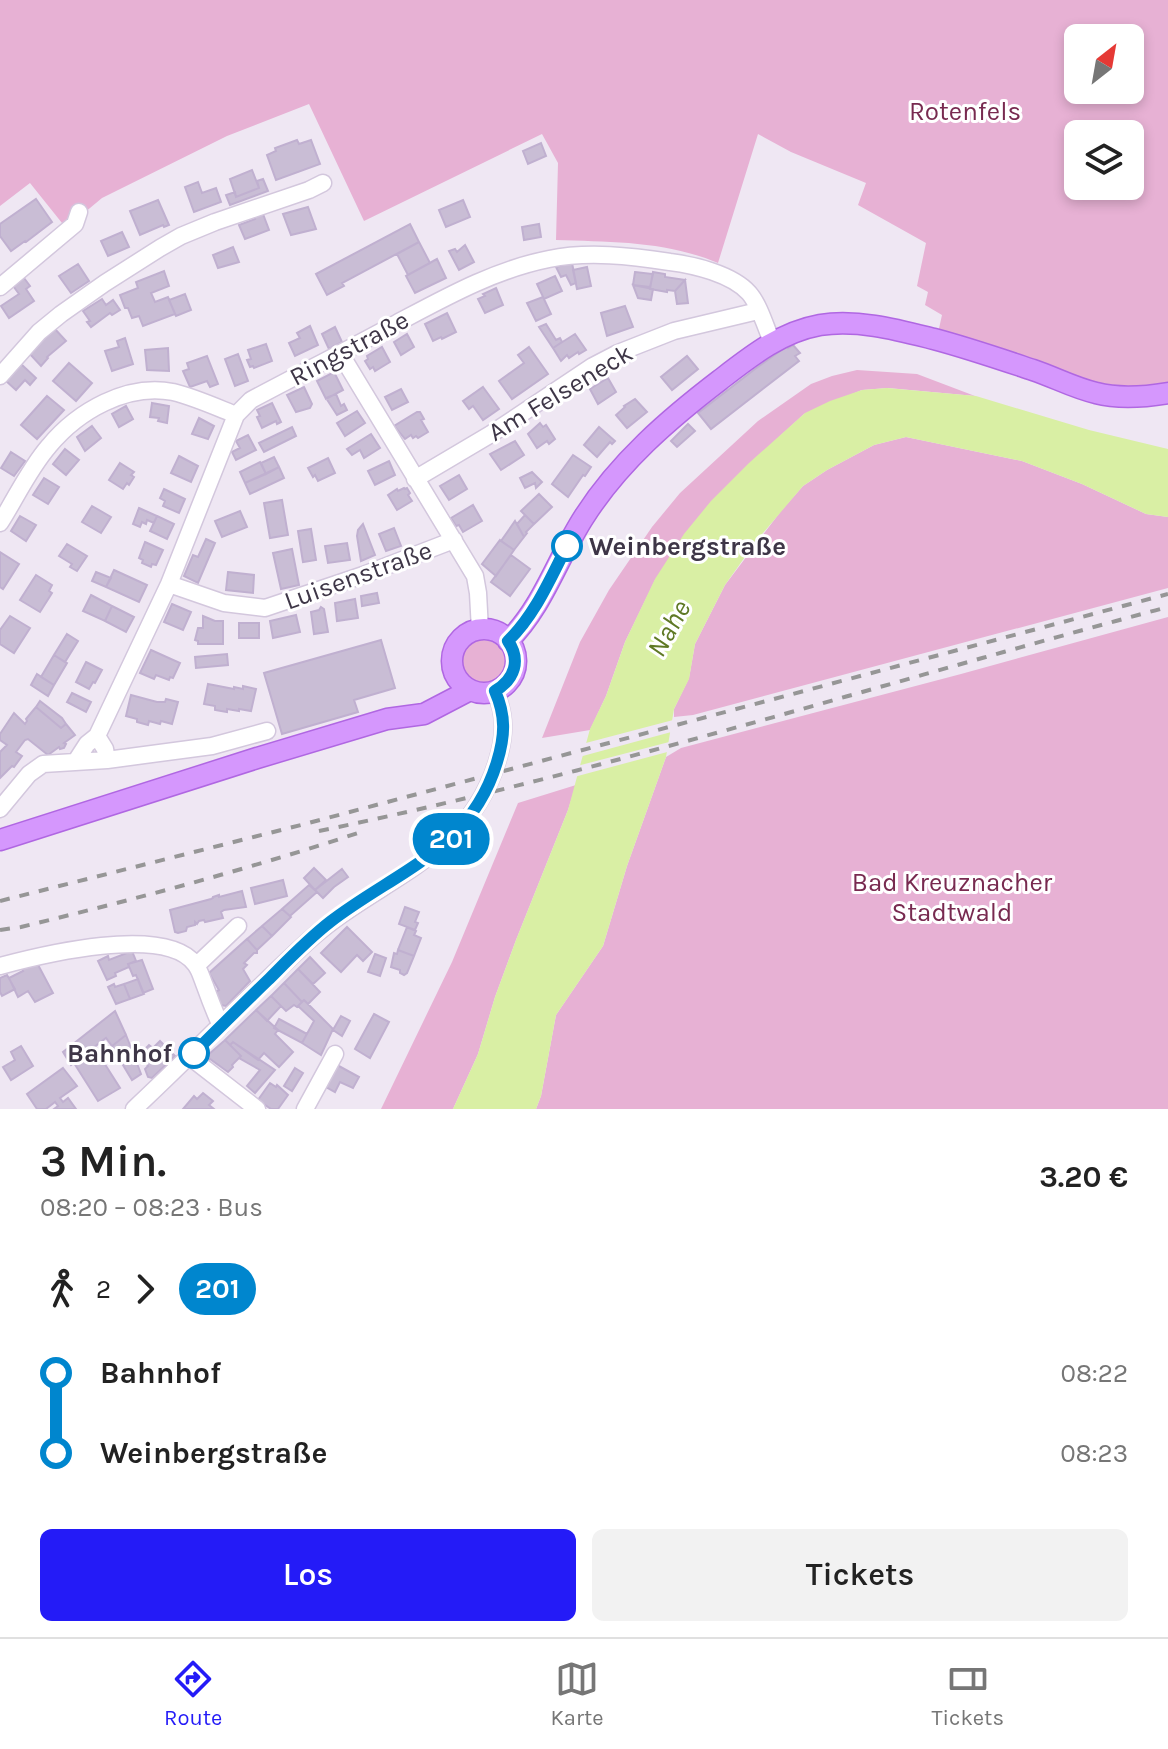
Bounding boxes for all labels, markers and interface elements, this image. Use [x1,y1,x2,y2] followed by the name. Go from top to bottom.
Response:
[1064,24,1144,104] north arrow
[1064,24,1144,200] map controls
[909,96,1021,127] park label: Rotenfels
[1064,120,1144,200] button: layers
[284,304,414,393] street label: Ringstraße
[482,337,638,448] street label: Am Felseneck
[552,531,582,561] marker: Weinbergstraße
[589,531,786,562] place label: Weinbergstraße
[280,534,436,617] street label: Luisenstraße
[640,594,697,662] water label: Nahe
[405,813,497,865] line badge: 201
[429,822,473,855] text: 201
[852,867,1053,928] park label: Bad Kreuznacher Stadtwald
[67,1038,172,1069] place label: Bahnhof
[179,1038,209,1068] marker: Bahnhof
[40,1136,166,1187] text: 3 Min.
[1039,1159,1128,1195] text: 3.20 €
[40,1192,263,1223] text: 08:20 – 08:23 · Bus
[40,1267,84,1311] icon: walk
[123,1267,167,1311] icon: forward
[195,1272,240,1305] text: 201
[96,1274,111,1305] text: 2
[100,1355,221,1391] text: Bahnhof
[1060,1358,1128,1389] text: 08:22
[100,1435,327,1471] text: Weinbergstraße
[1060,1438,1128,1469] text: 08:23
[40,1529,576,1621] button: Los
[592,1529,1128,1621] button: Tickets
[164,1657,222,1731] tab: Route
[550,1657,603,1731] tab: Karte
[932,1657,1004,1731] tab: Tickets

